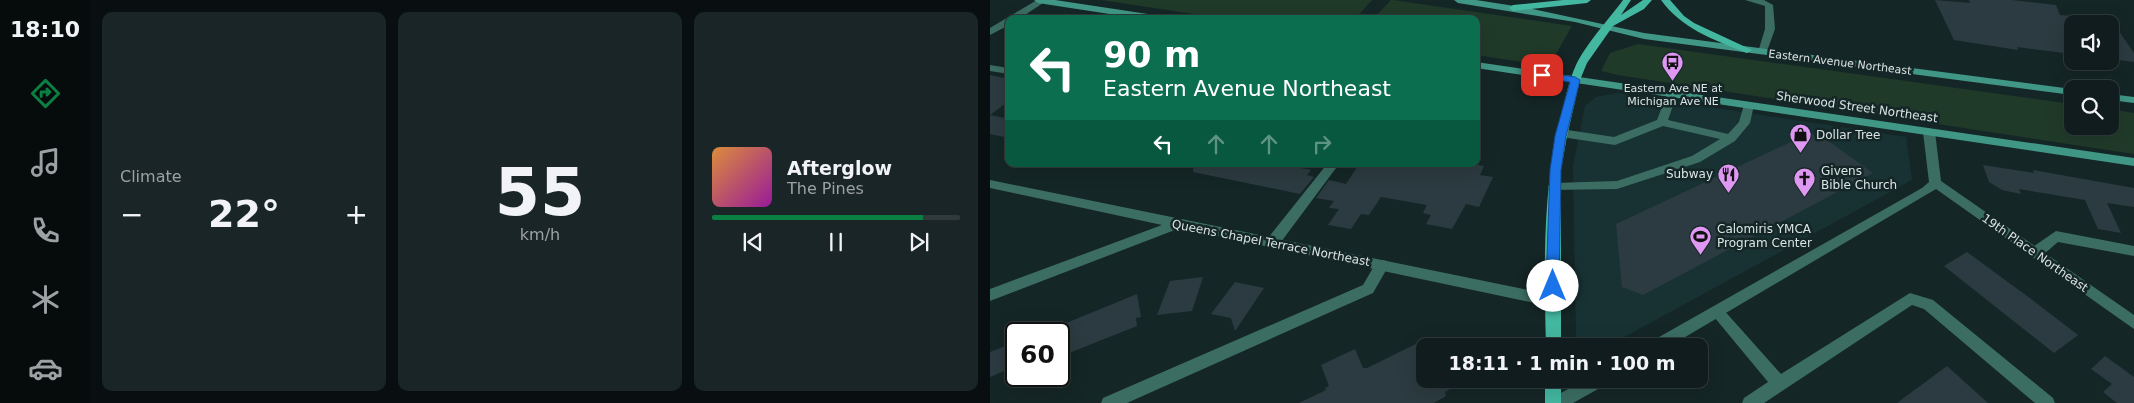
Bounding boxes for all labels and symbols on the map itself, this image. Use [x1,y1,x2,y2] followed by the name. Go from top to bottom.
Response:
[1768,47,1913,78] street label: Eastern Avenue Northeast
[1661,50,1685,81] bus stop icon: Eastern Ave NE at Michigan Ave NE
[1521,54,1563,96] pin
[1624,82,1723,108] place label: Eastern Ave NE at Michigan Ave NE
[1775,89,1939,125] street label: Sherwood Street Northeast
[1788,123,1812,154] shop icon: Dollar Tree
[1816,128,1880,142] place label: Dollar Tree
[1717,162,1741,193] restaurant icon: Subway
[1821,164,1897,192] place label: Givens Bible Church
[1793,166,1817,197] church icon: Givens Bible Church
[1666,167,1713,181] place label: Subway
[1979,211,2091,295] street label: 19th Place Northeast
[1171,217,1372,269] street label: Queens Chapel Terrace Northeast
[1717,222,1812,250] place label: Calomiris YMCA Program Center
[1689,224,1713,255] sports icon: Calomiris YMCA Program Center
[1526,259,1578,311] position arrow
[1005,322,1070,387] speed limit sign: 60

